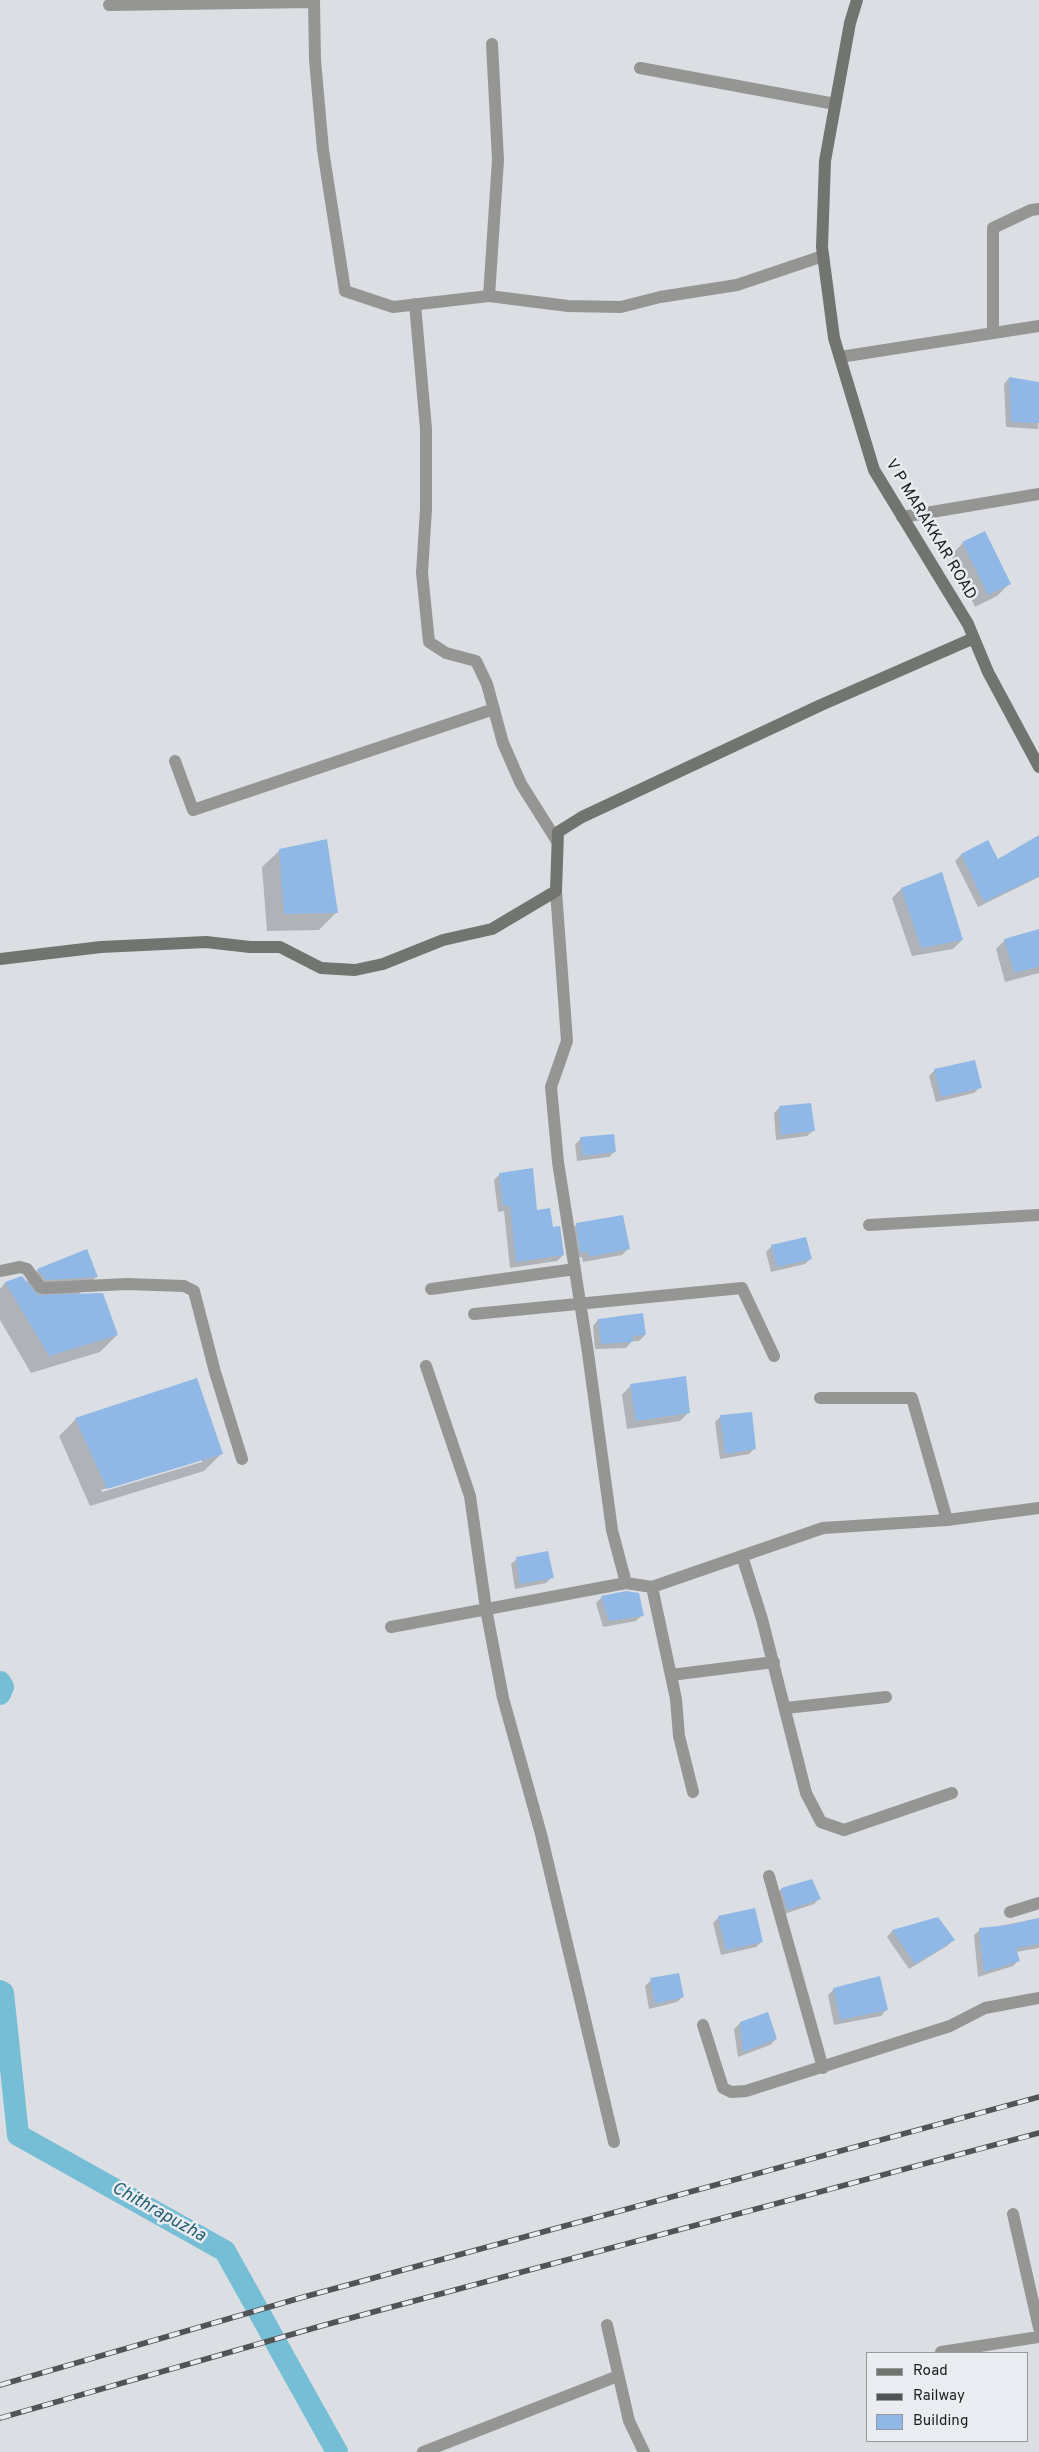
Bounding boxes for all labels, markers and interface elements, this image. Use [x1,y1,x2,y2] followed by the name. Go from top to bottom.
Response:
[880,456,980,604] street label: V P MARAKKAR ROAD
[107,2178,209,2248] water label: Chithrapuzha
[866,2352,1029,2442] legend
[913,2362,948,2381] text: Road
[913,2387,965,2406] text: Railway
[913,2412,968,2431] text: Building

